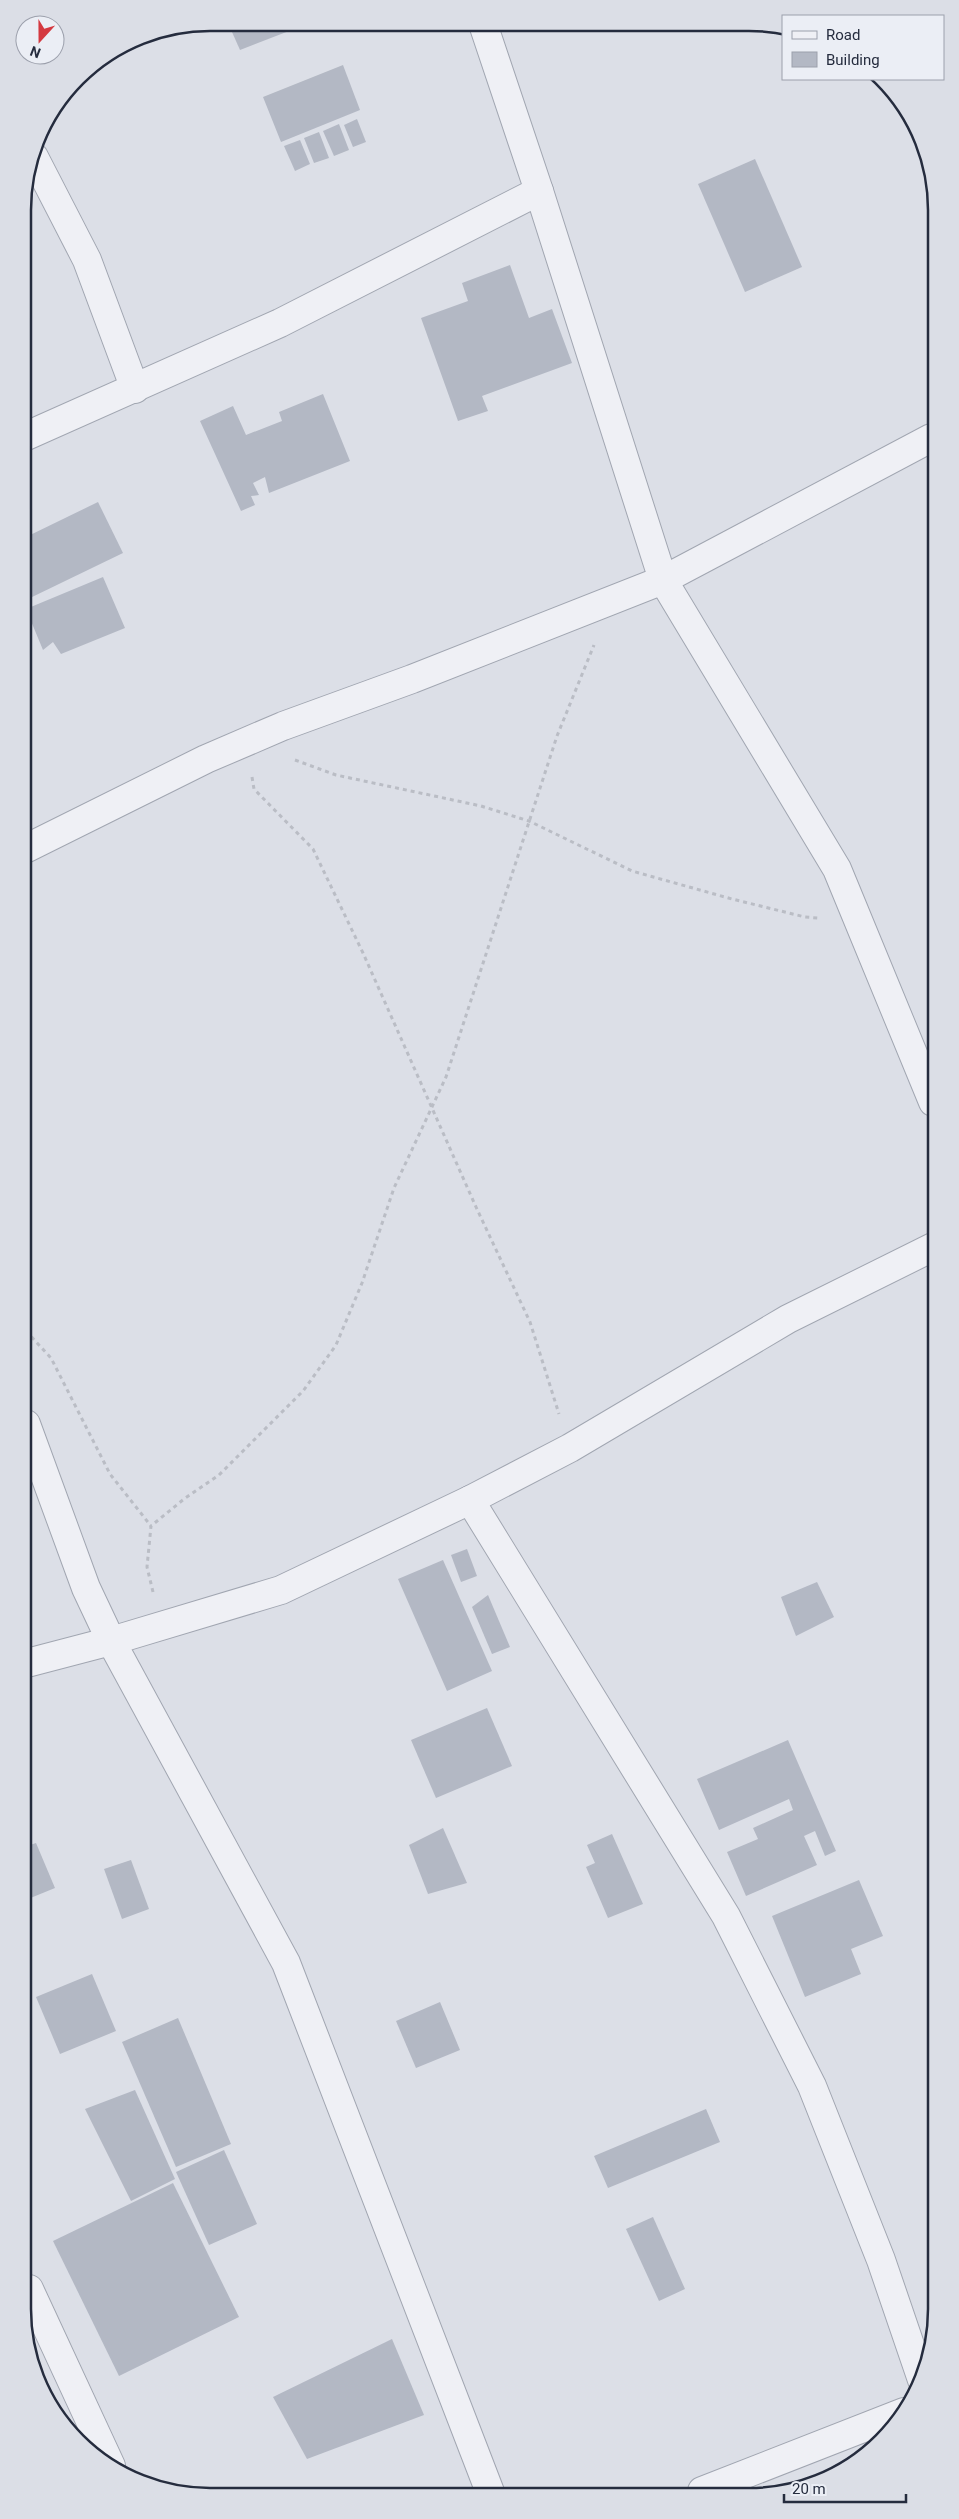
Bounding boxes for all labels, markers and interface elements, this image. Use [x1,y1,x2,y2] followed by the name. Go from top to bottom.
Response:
[15,15,65,65] north arrow
[782,15,944,80] legend
[826,26,860,44] text: Road
[28,43,43,61] text: N
[826,51,880,69] text: Building
[784,2472,906,2504] scale bar
[792,2480,826,2498] text: 20 m

